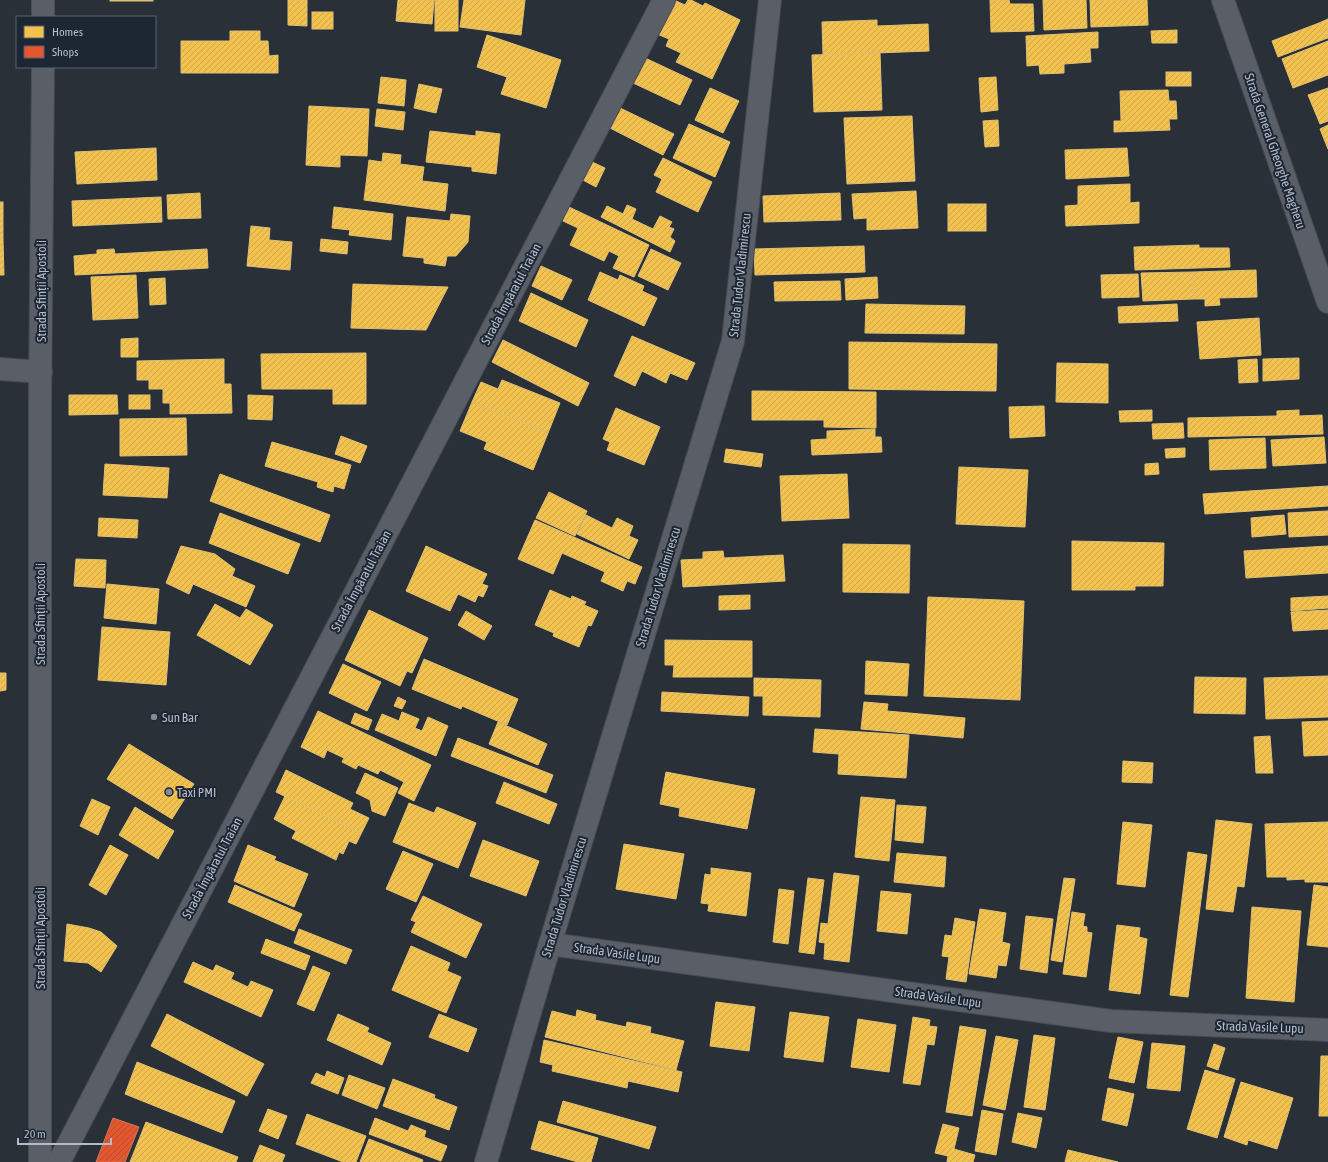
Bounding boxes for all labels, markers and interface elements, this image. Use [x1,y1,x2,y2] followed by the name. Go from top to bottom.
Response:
[16,16,156,68] legend
[52,25,83,39] text: Homes
[52,45,78,59] text: Shops
[1241,71,1309,231] street label: Strada General Gheorghe Magheru
[726,212,754,338] street label: Strada Tudor Vladimirescu
[34,240,49,342] street label: Strada Sfinții Apostoli
[478,241,544,347] street label: Strada Împăratul Traian
[633,525,683,649] street label: Strada Tudor Vladimirescu
[328,528,394,634] street label: Strada Împăratul Traian
[33,563,48,665] street label: Strada Sfinții Apostoli
[162,710,198,725] place label: Sun Bar
[149,712,159,722] marker: Sun Bar
[177,785,216,800] place label: Taxi PMI
[164,787,174,797] marker: Taxi PMI
[179,815,245,921] street label: Strada Împăratul Traian
[539,835,589,959] street label: Strada Tudor Vladimirescu
[33,887,48,989] street label: Strada Sfinții Apostoli
[573,940,661,966] street label: Strada Vasile Lupu
[894,984,982,1010] street label: Strada Vasile Lupu
[1216,1018,1304,1036] street label: Strada Vasile Lupu
[18,1120,111,1146] scale bar
[24,1127,46,1141] text: 20 m

